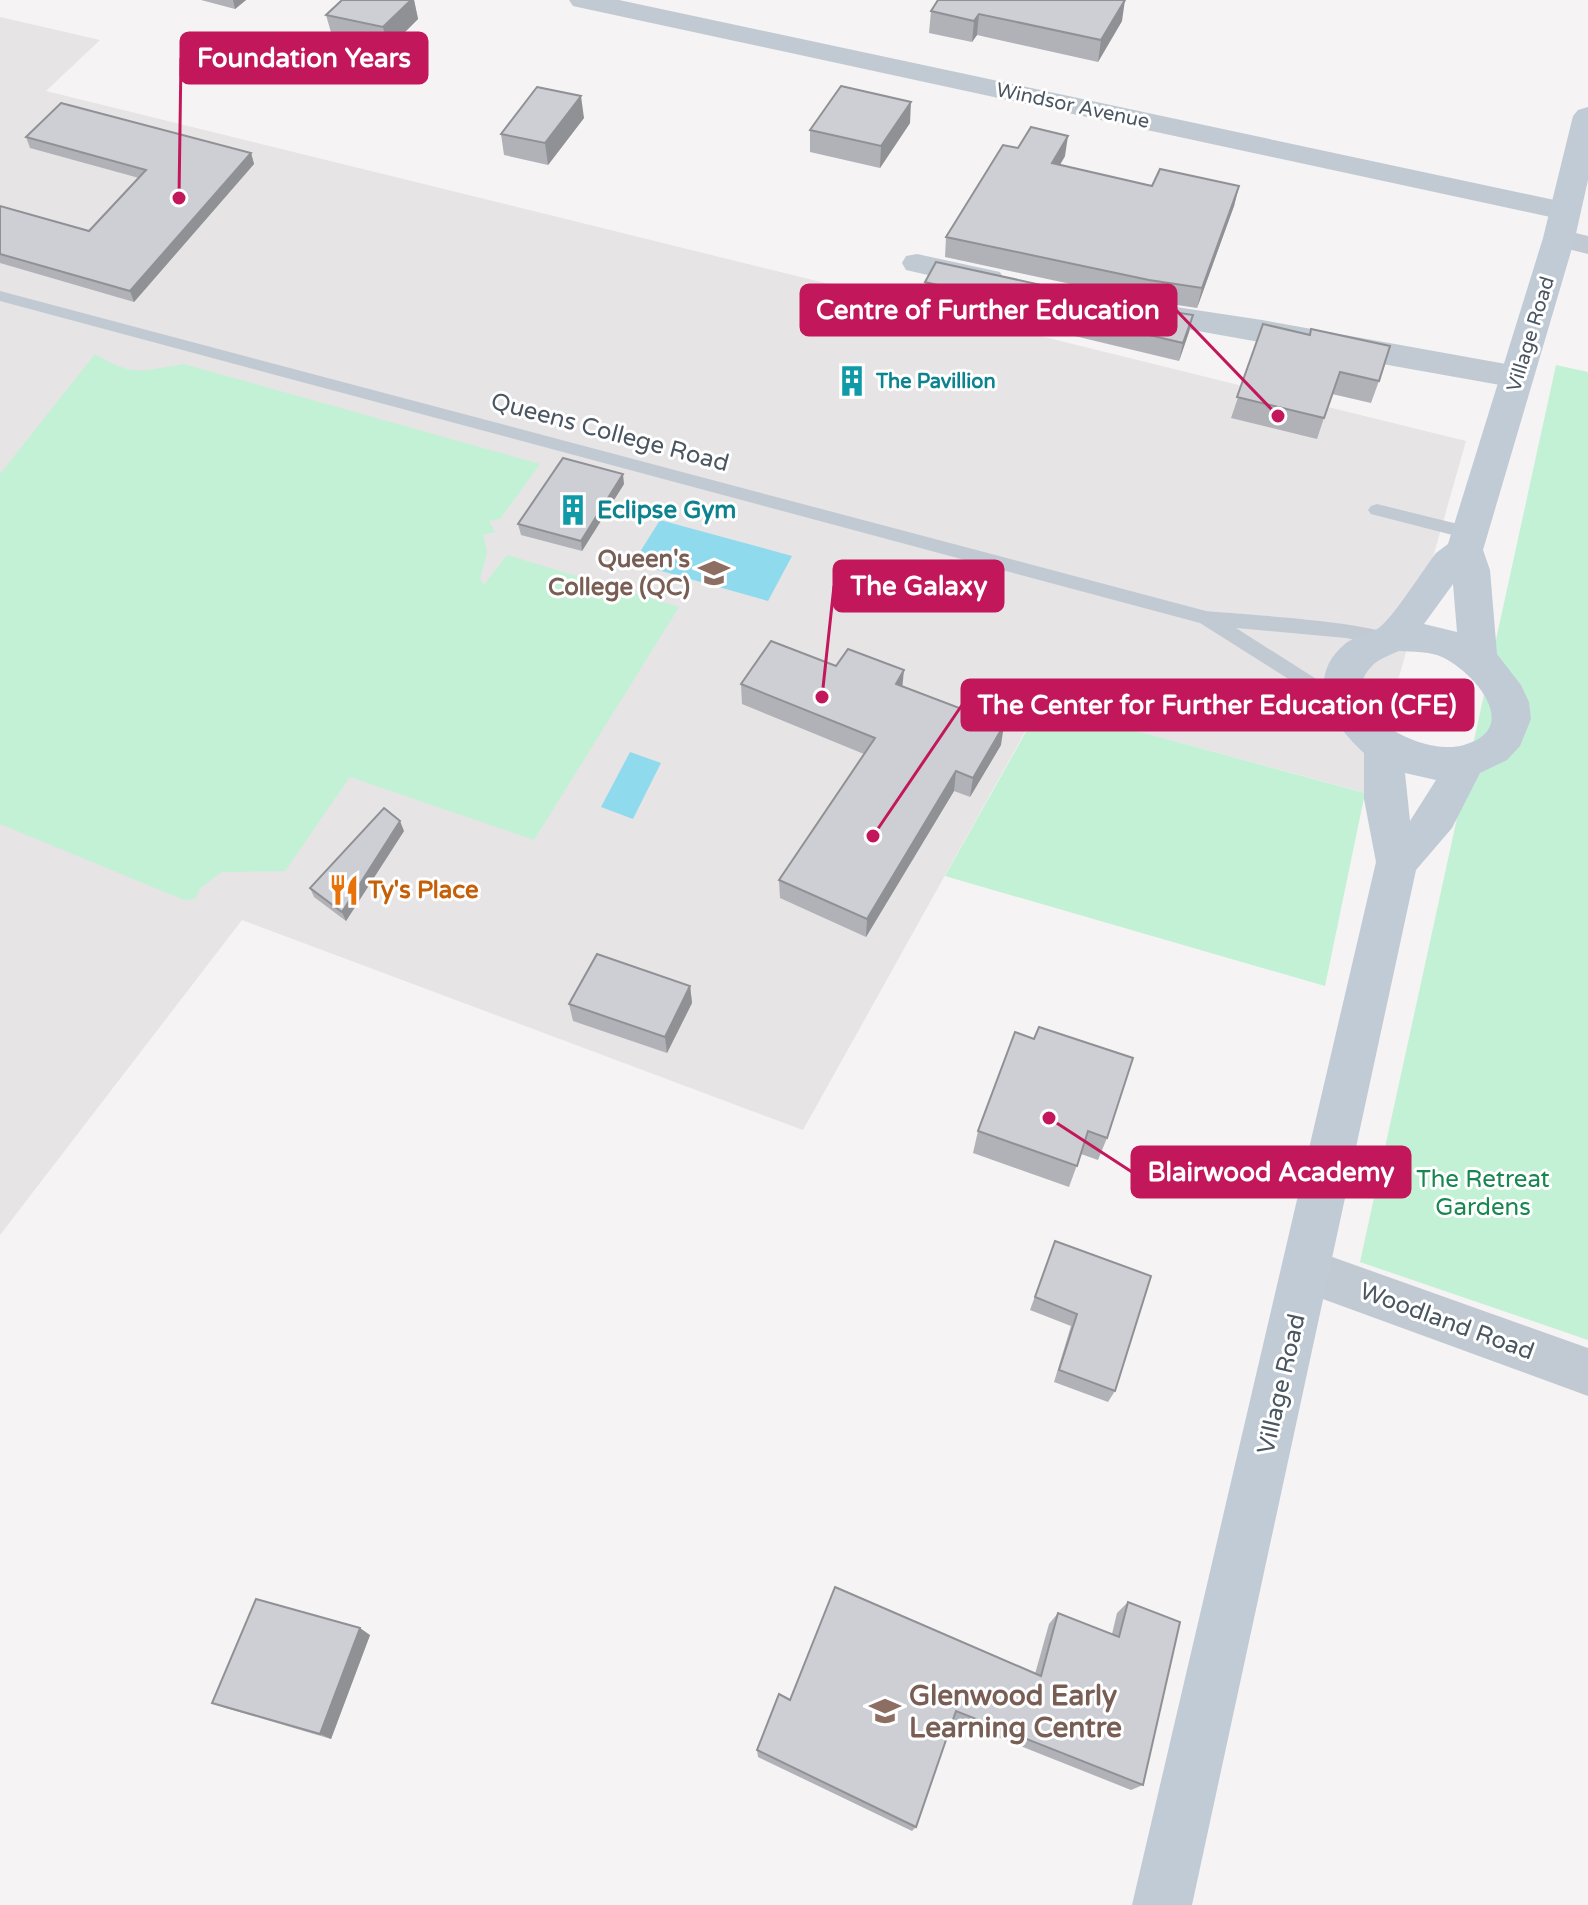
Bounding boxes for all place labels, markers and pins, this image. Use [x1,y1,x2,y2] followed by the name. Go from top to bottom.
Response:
[181,33,427,83] callout: Foundation Years
[801,285,1176,335] callout: Centre of Further Education
[835,364,869,398] building icon: The Pavillion
[875,370,996,394] place label: The Pavillion
[556,493,590,527] building icon: Eclipse Gym
[597,496,736,525] place label: Eclipse Gym
[548,545,690,602] place label: Queen's College (QC)
[697,556,731,590] school or university icon: Queen's College (QC)
[834,561,1003,611] callout: The Galaxy
[962,680,1473,730] callout: The Center for Further Education (CFE)
[327,873,361,907] restaurant icon: Ty's Place
[367,876,479,905] place label: Ty's Place
[1132,1147,1410,1197] callout: Blairwood Academy
[909,1679,1122,1745] place label: Glenwood Early Learning Centre
[868,1694,902,1728] school or university icon: Glenwood Early Learning Centre

